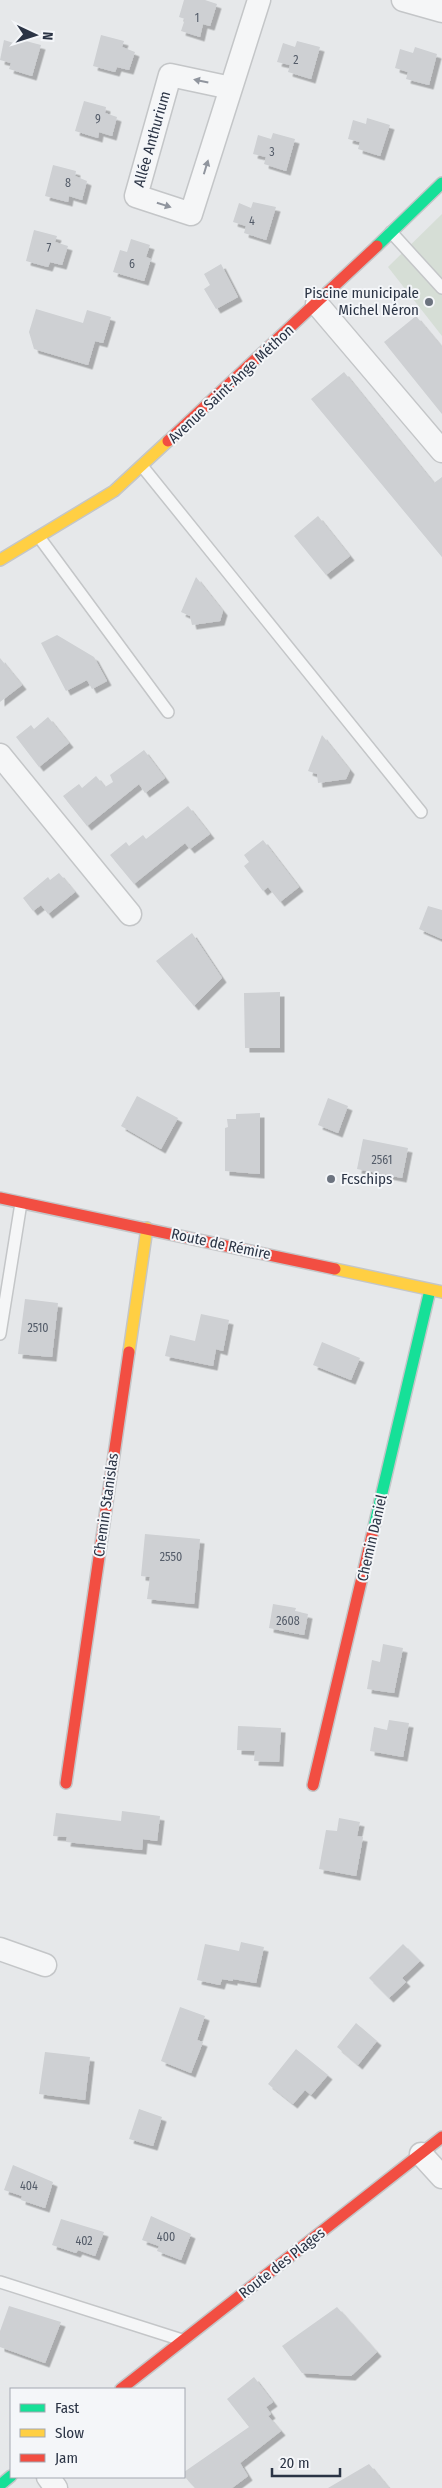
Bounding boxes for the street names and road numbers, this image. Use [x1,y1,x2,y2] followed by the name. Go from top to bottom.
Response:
[130,89,174,189] street label: Allée Anthurium
[165,321,297,447] street label: Avenue Saint-Ange Méthon
[170,1225,272,1263] street label: Route de Rémire
[90,1452,122,1558] street label: Chemin Stanislas
[353,1493,391,1583] street label: Chemin Daniel
[235,2224,329,2302] street label: Route des Plages

